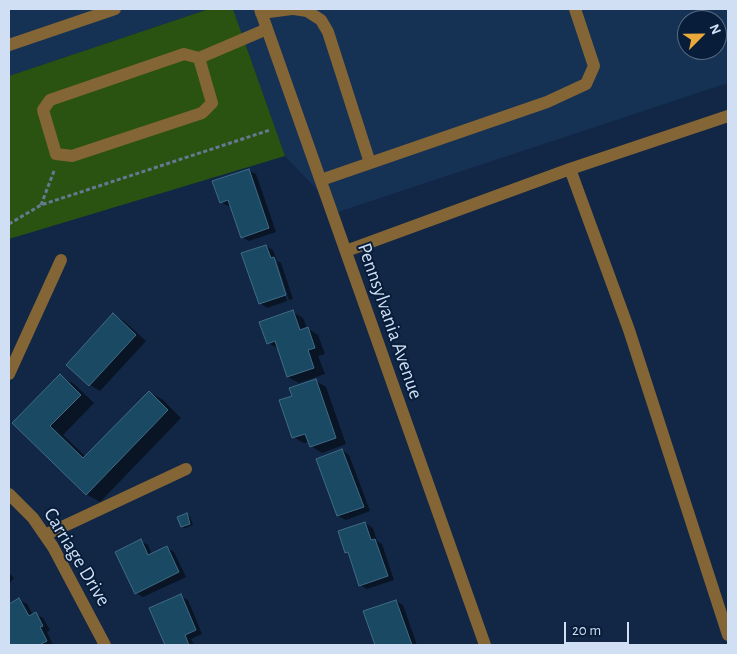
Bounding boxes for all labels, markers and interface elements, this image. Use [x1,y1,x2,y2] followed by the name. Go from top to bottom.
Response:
[677,10,727,60] north arrow
[707,22,723,37] text: N
[352,240,428,402] street label: Pennsylvania Avenue
[38,504,116,610] street label: Carriage Drive
[567,612,632,644] scale bar
[572,623,601,638] text: 20 m

